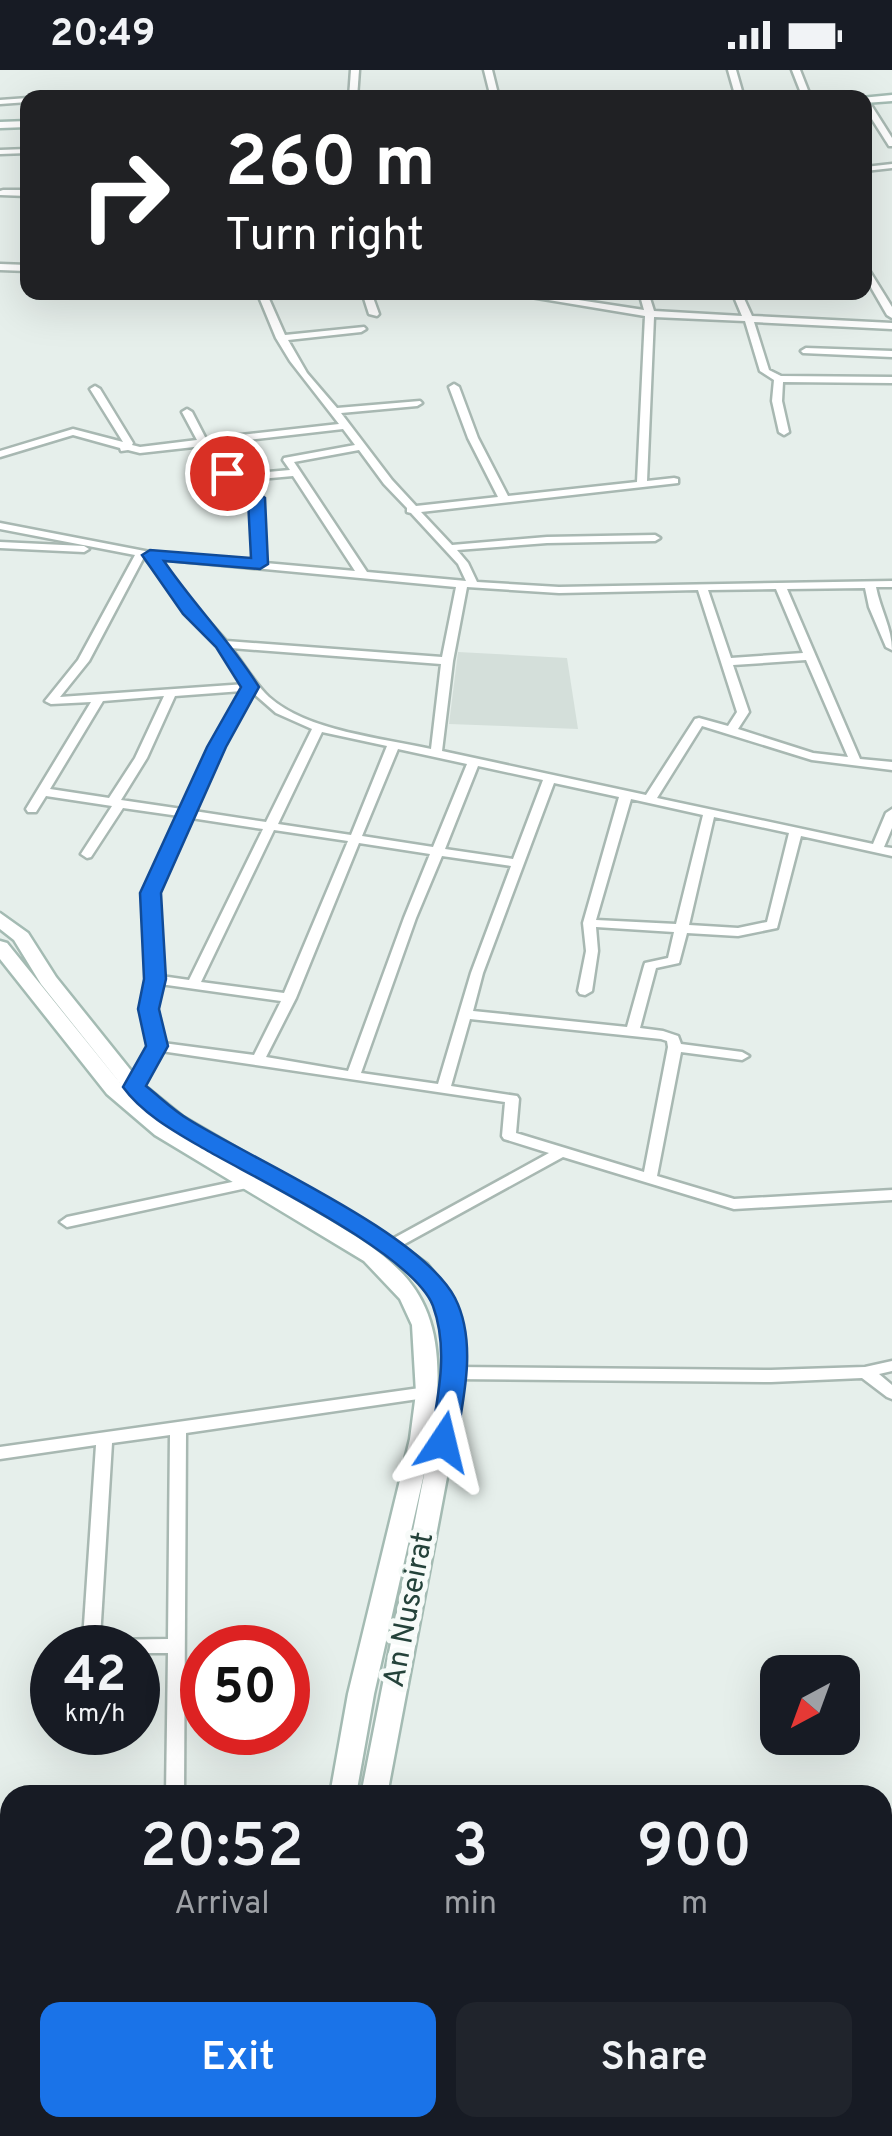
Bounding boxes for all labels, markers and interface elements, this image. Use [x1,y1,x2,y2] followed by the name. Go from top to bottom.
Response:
[50,11,155,60] text: 20:49
[225,122,436,211] text: 260 m
[60,130,190,260] icon: right
[225,209,424,266] text: Turn right
[185,431,270,516] pin
[200,446,255,501] icon: arrive
[391,1390,495,1494] position arrow
[377,1529,443,1691] street label: An Nuseirat
[180,1625,310,1755] speed limit sign: 50
[64,1646,126,1709] text: 42
[760,1655,860,1755] north arrow
[760,1655,860,1755] map controls
[65,1699,125,1731] text: km/h
[140,1812,304,1888] text: 20:52
[452,1812,488,1888] text: 3
[637,1812,752,1888] text: 900
[174,1885,270,1925] text: Arrival
[444,1885,497,1925] text: min
[681,1885,708,1925] text: m
[40,2002,436,2117] button: Exit
[456,2002,852,2117] button: Share

